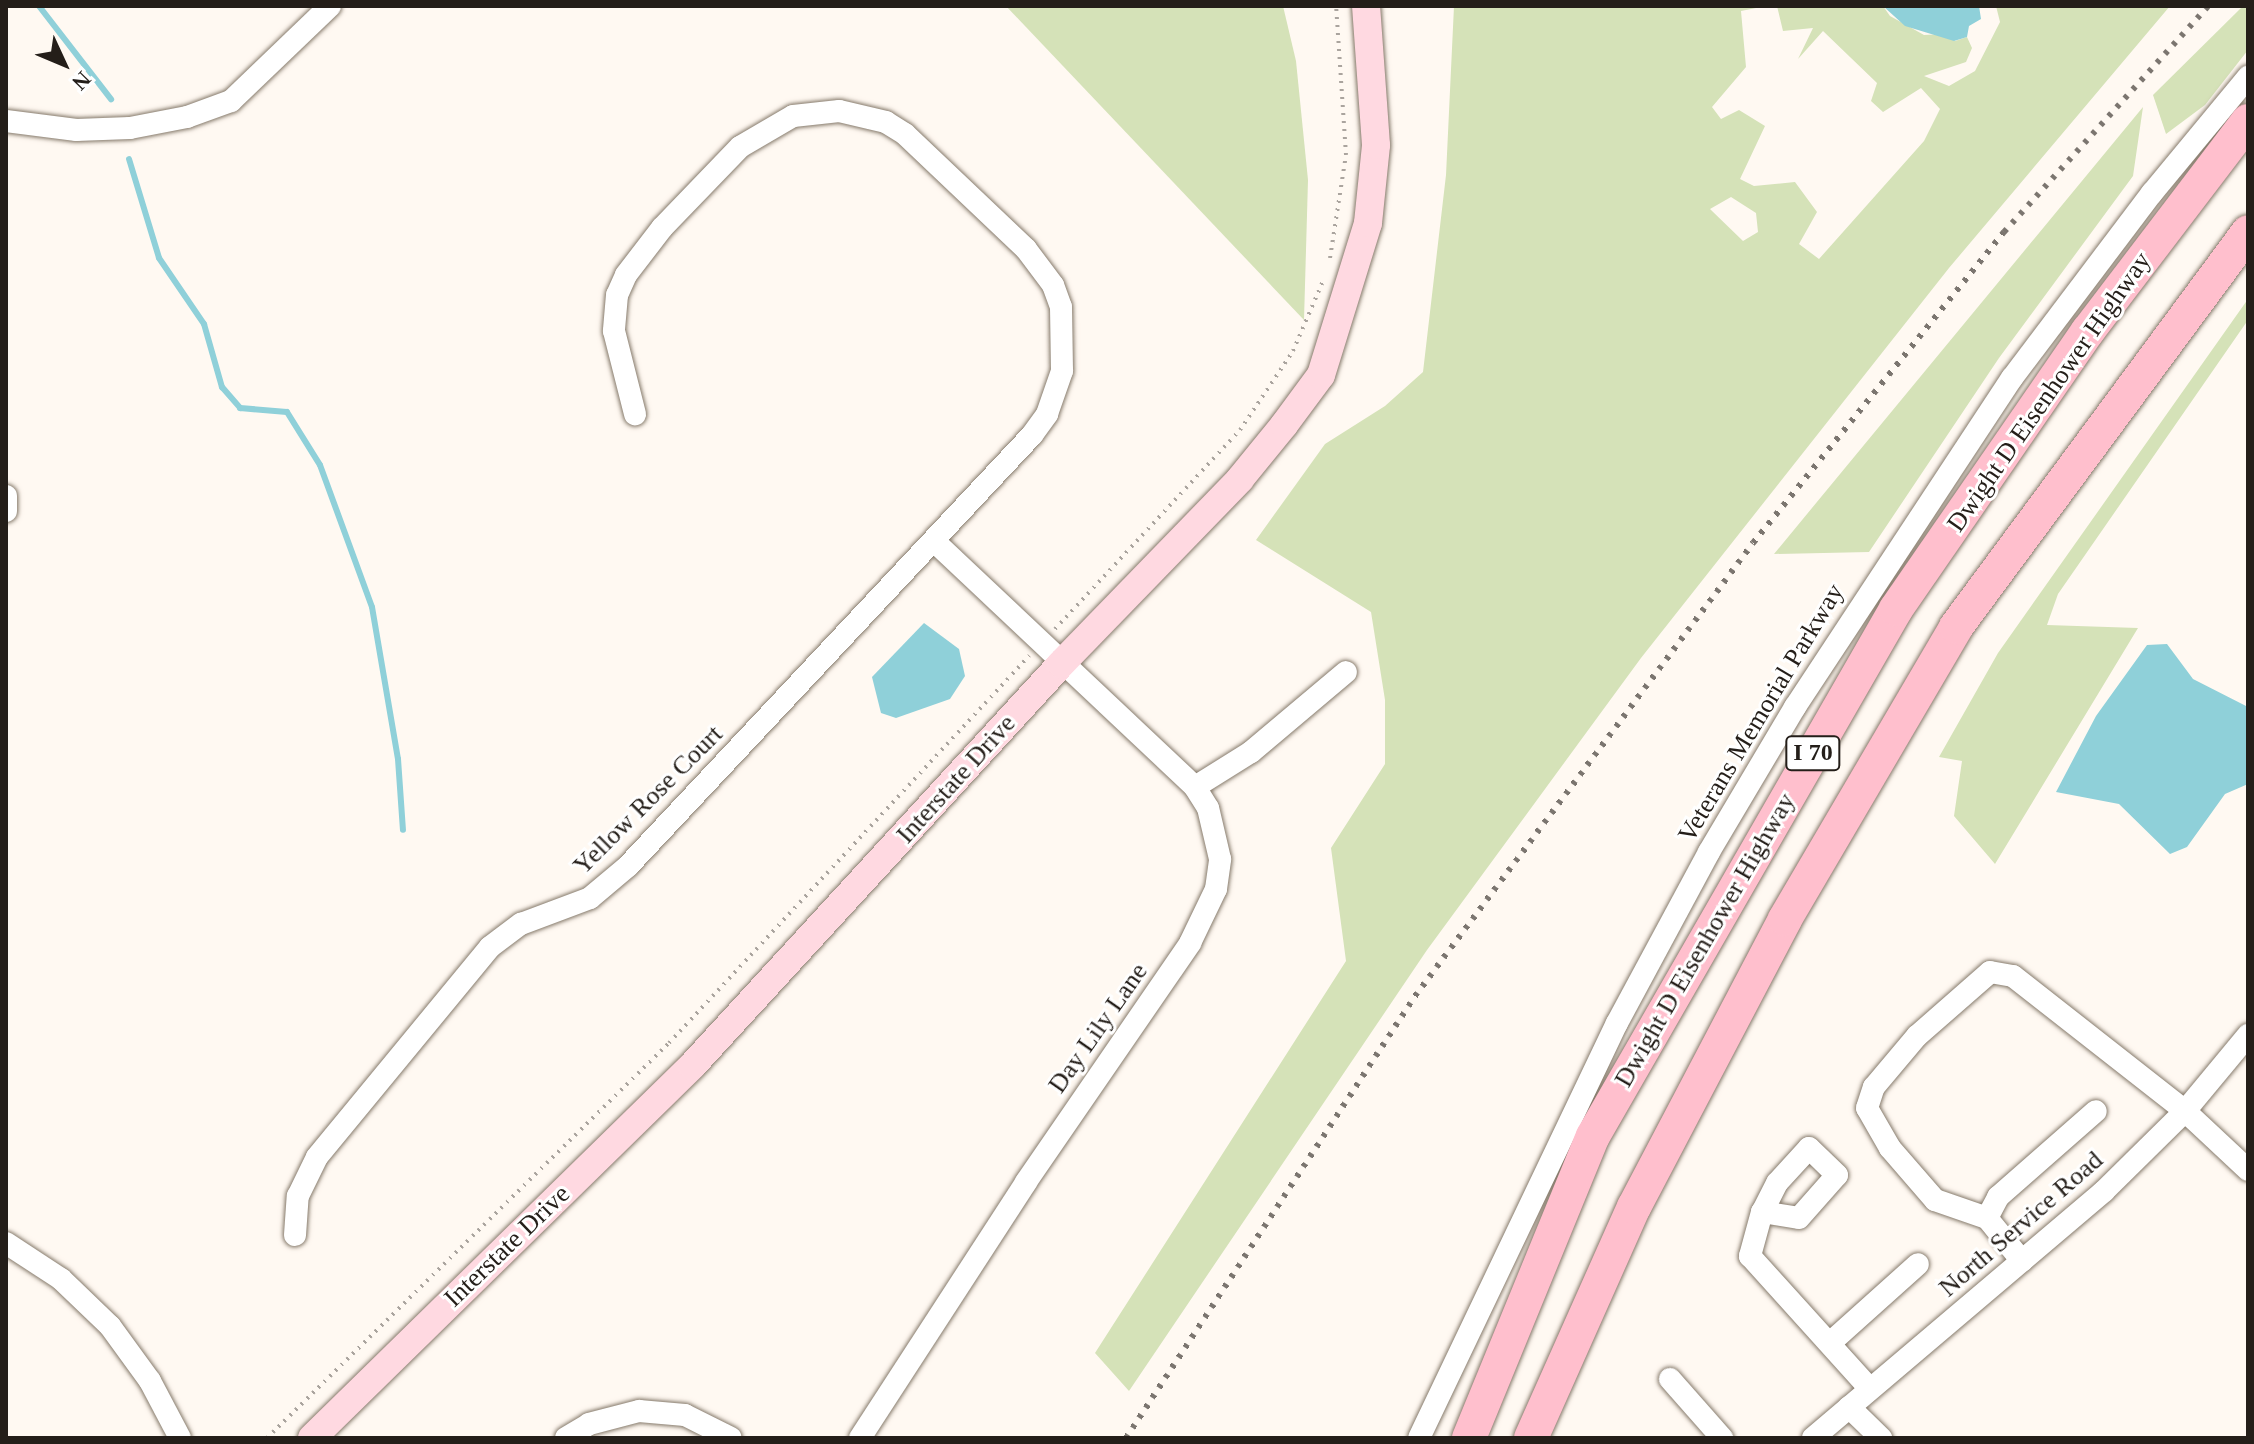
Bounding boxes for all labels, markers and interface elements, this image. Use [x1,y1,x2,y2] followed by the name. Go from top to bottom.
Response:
[24,24,104,104] north arrow
[67,67,96,95] text: N
[1940,246,2158,538] street label: Dwight D Eisenhower Highway
[1671,578,1851,848] street label: Veterans Memorial Parkway
[890,708,1022,850] street label: Interstate Drive
[567,719,729,881] street label: Yellow Rose Court
[1785,733,1841,773] road number: I 70
[1608,787,1802,1093] street label: Dwight D Eisenhower Highway
[1042,957,1154,1099] street label: Day Lily Lane
[1933,1144,2109,1304] street label: North Service Road
[438,1178,576,1314] street label: Interstate Drive

